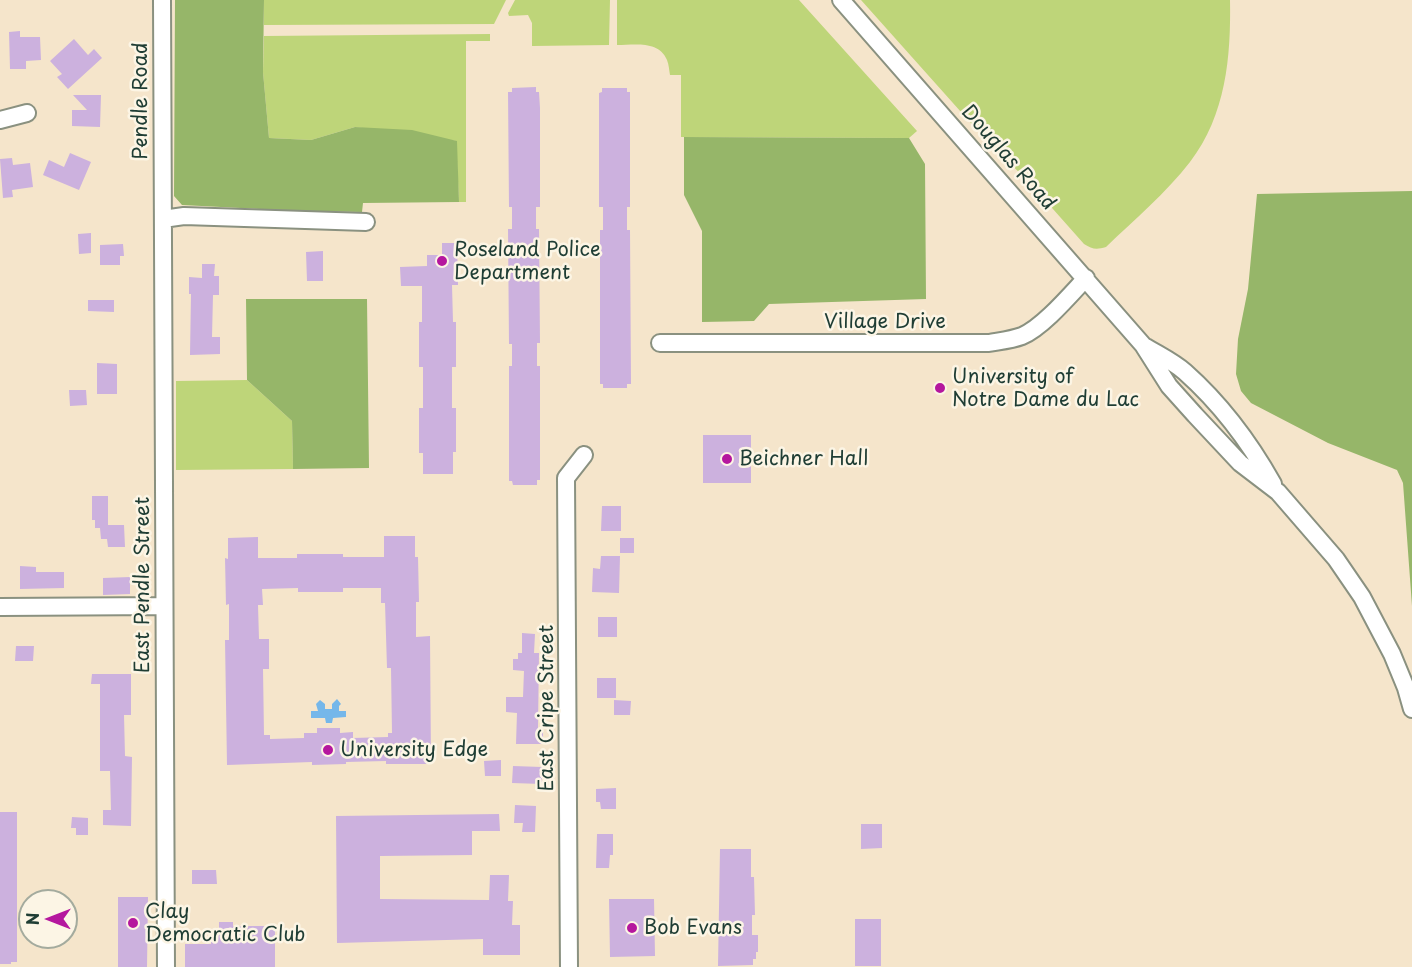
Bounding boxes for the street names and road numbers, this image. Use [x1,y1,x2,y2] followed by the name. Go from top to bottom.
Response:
[129,42,153,160] street label: Pendle Road
[956,100,1060,216] street label: Douglas Road
[824,310,946,334] street label: Village Drive
[131,497,155,673] street label: East Pendle Street
[535,625,559,791] street label: East Cripe Street

